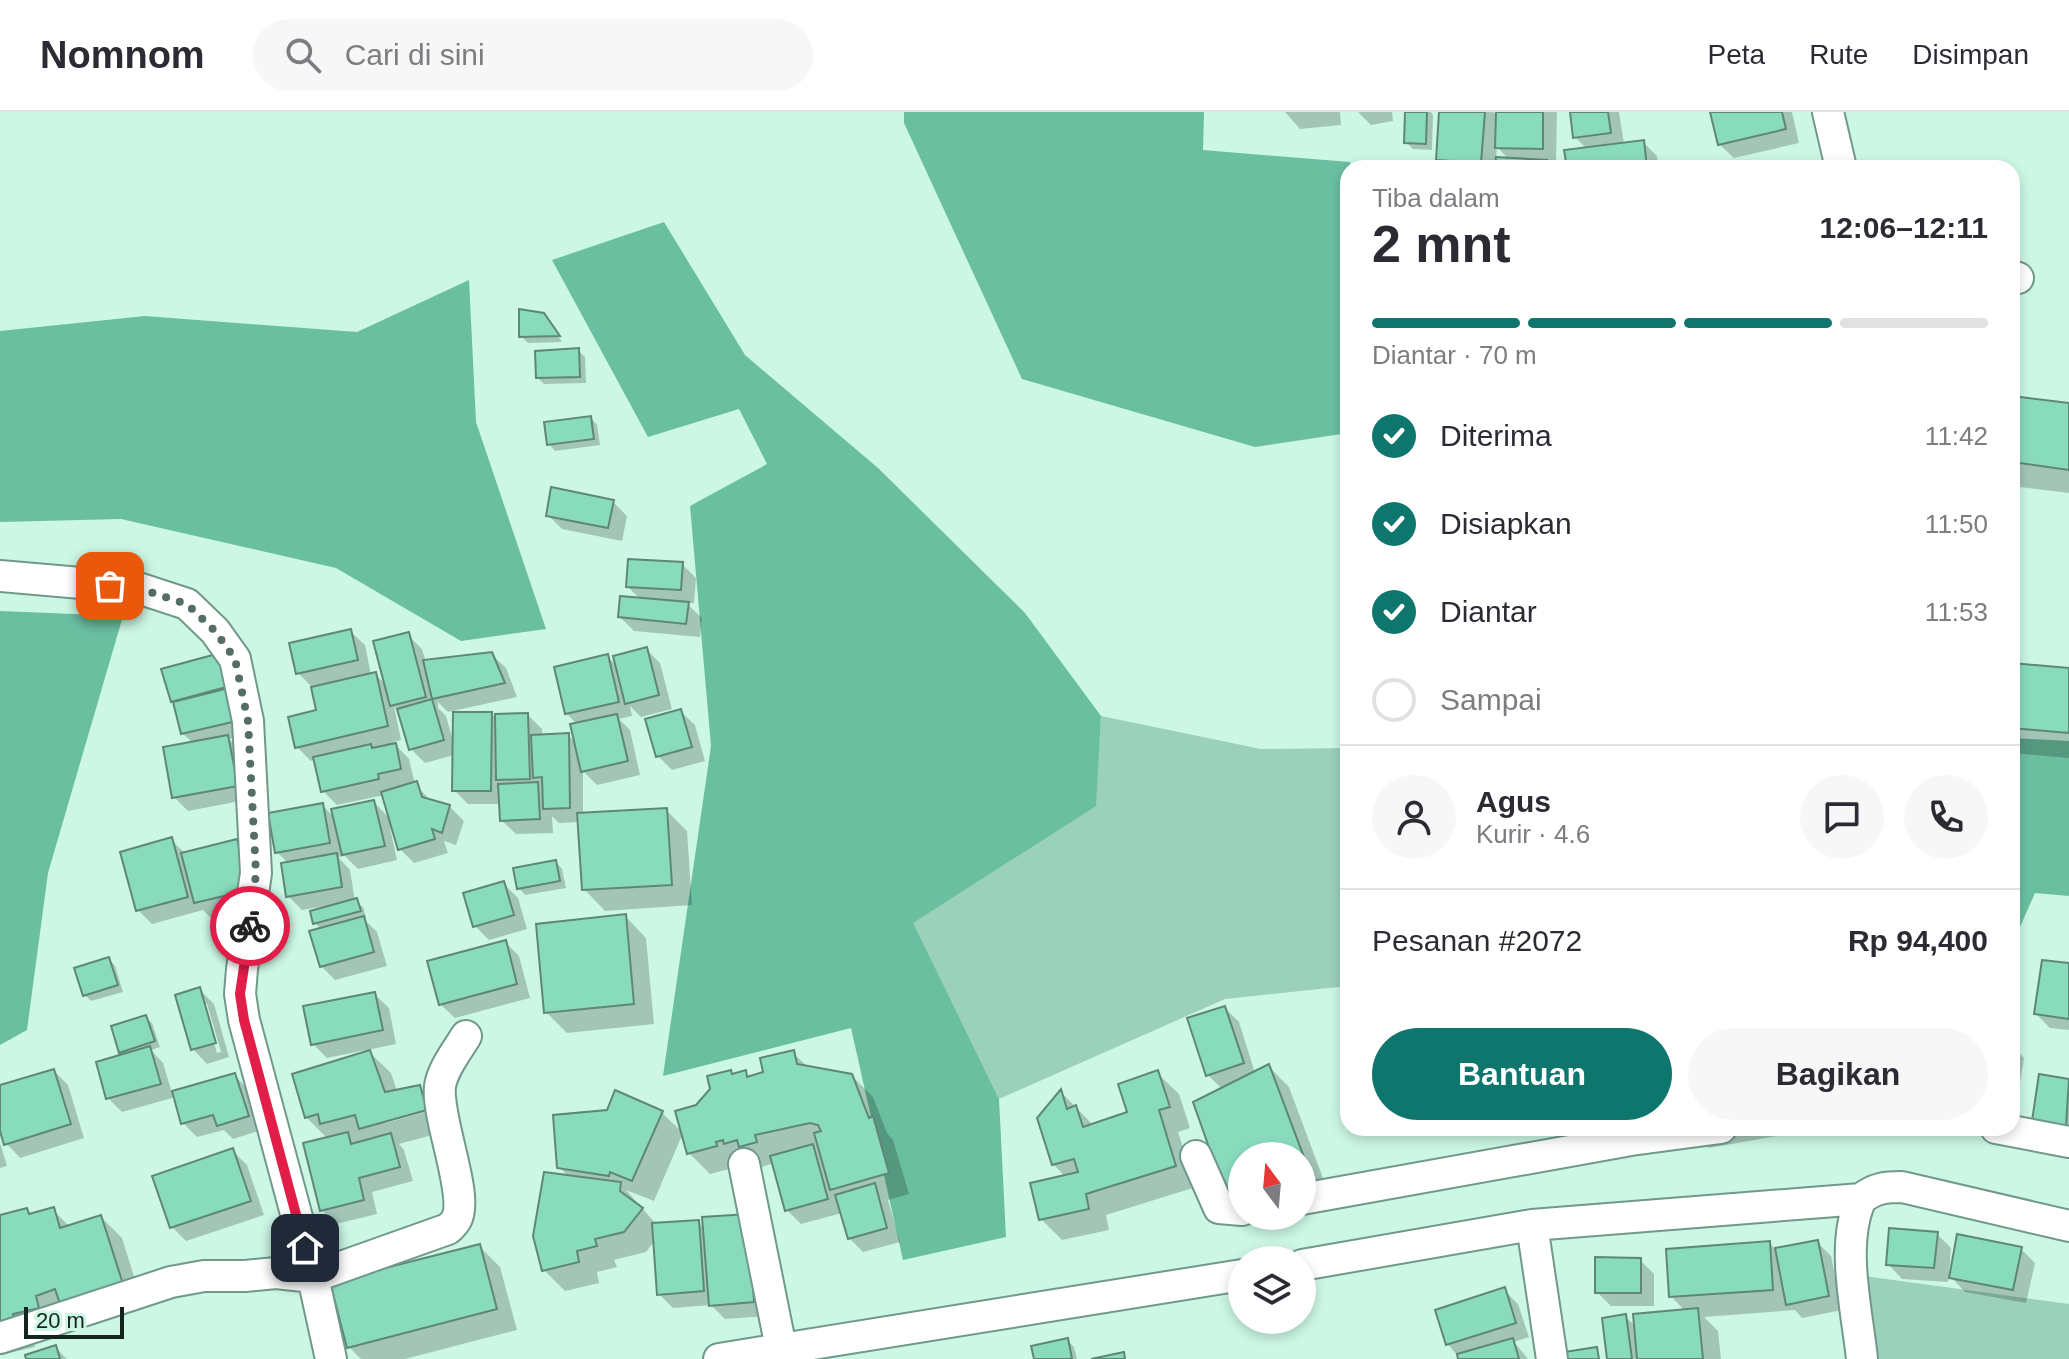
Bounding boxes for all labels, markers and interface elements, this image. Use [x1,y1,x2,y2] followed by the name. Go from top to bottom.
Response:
[253,19,813,91] search box
[281,33,325,77] icon: search
[40,34,205,76] text: Nomnom
[345,38,485,71] text: Cari di sini
[1708,39,1765,70] text: Peta
[1809,39,1868,70] text: Rute
[1912,39,2029,70] text: Disimpan
[1372,183,1500,213] text: Tiba dalam
[1820,211,1988,244] text: 12:06–12:11
[1372,215,1511,273] text: 2 mnt
[1372,340,1537,370] text: Diantar · 70 m
[1372,414,1416,458] icon: check
[1440,419,1552,452] text: Diterima
[1925,421,1988,451] text: 11:42
[1372,502,1416,546] icon: check
[1440,507,1572,540] text: Disiapkan
[1925,509,1988,539] text: 11:50
[76,552,144,620] pin
[88,564,132,608] icon: bag
[1372,590,1416,634] icon: check
[1440,595,1537,628] text: Diantar
[1925,597,1988,627] text: 11:53
[1440,683,1542,716] text: Sampai
[1372,775,1456,859] button: person
[1800,775,1884,859] button: chat
[1904,775,1988,859] button: phone
[1476,785,1551,818] text: Agus
[1476,819,1590,849] text: Kurir · 4.6
[210,886,290,966] courier
[228,904,272,948] icon: bike
[1372,924,1582,957] text: Pesanan #2072
[1848,924,1988,957] text: Rp 94,400
[1372,1028,1672,1120] button: Bantuan
[1688,1028,1988,1120] button: Bagikan
[1228,1142,1316,1230] north arrow
[1228,1142,1316,1334] map controls
[271,1214,339,1282] pin
[283,1226,327,1270] icon: home
[1228,1246,1316,1334] button: layers
[24,1303,124,1339] scale bar
[36,1308,85,1333] text: 20 m

